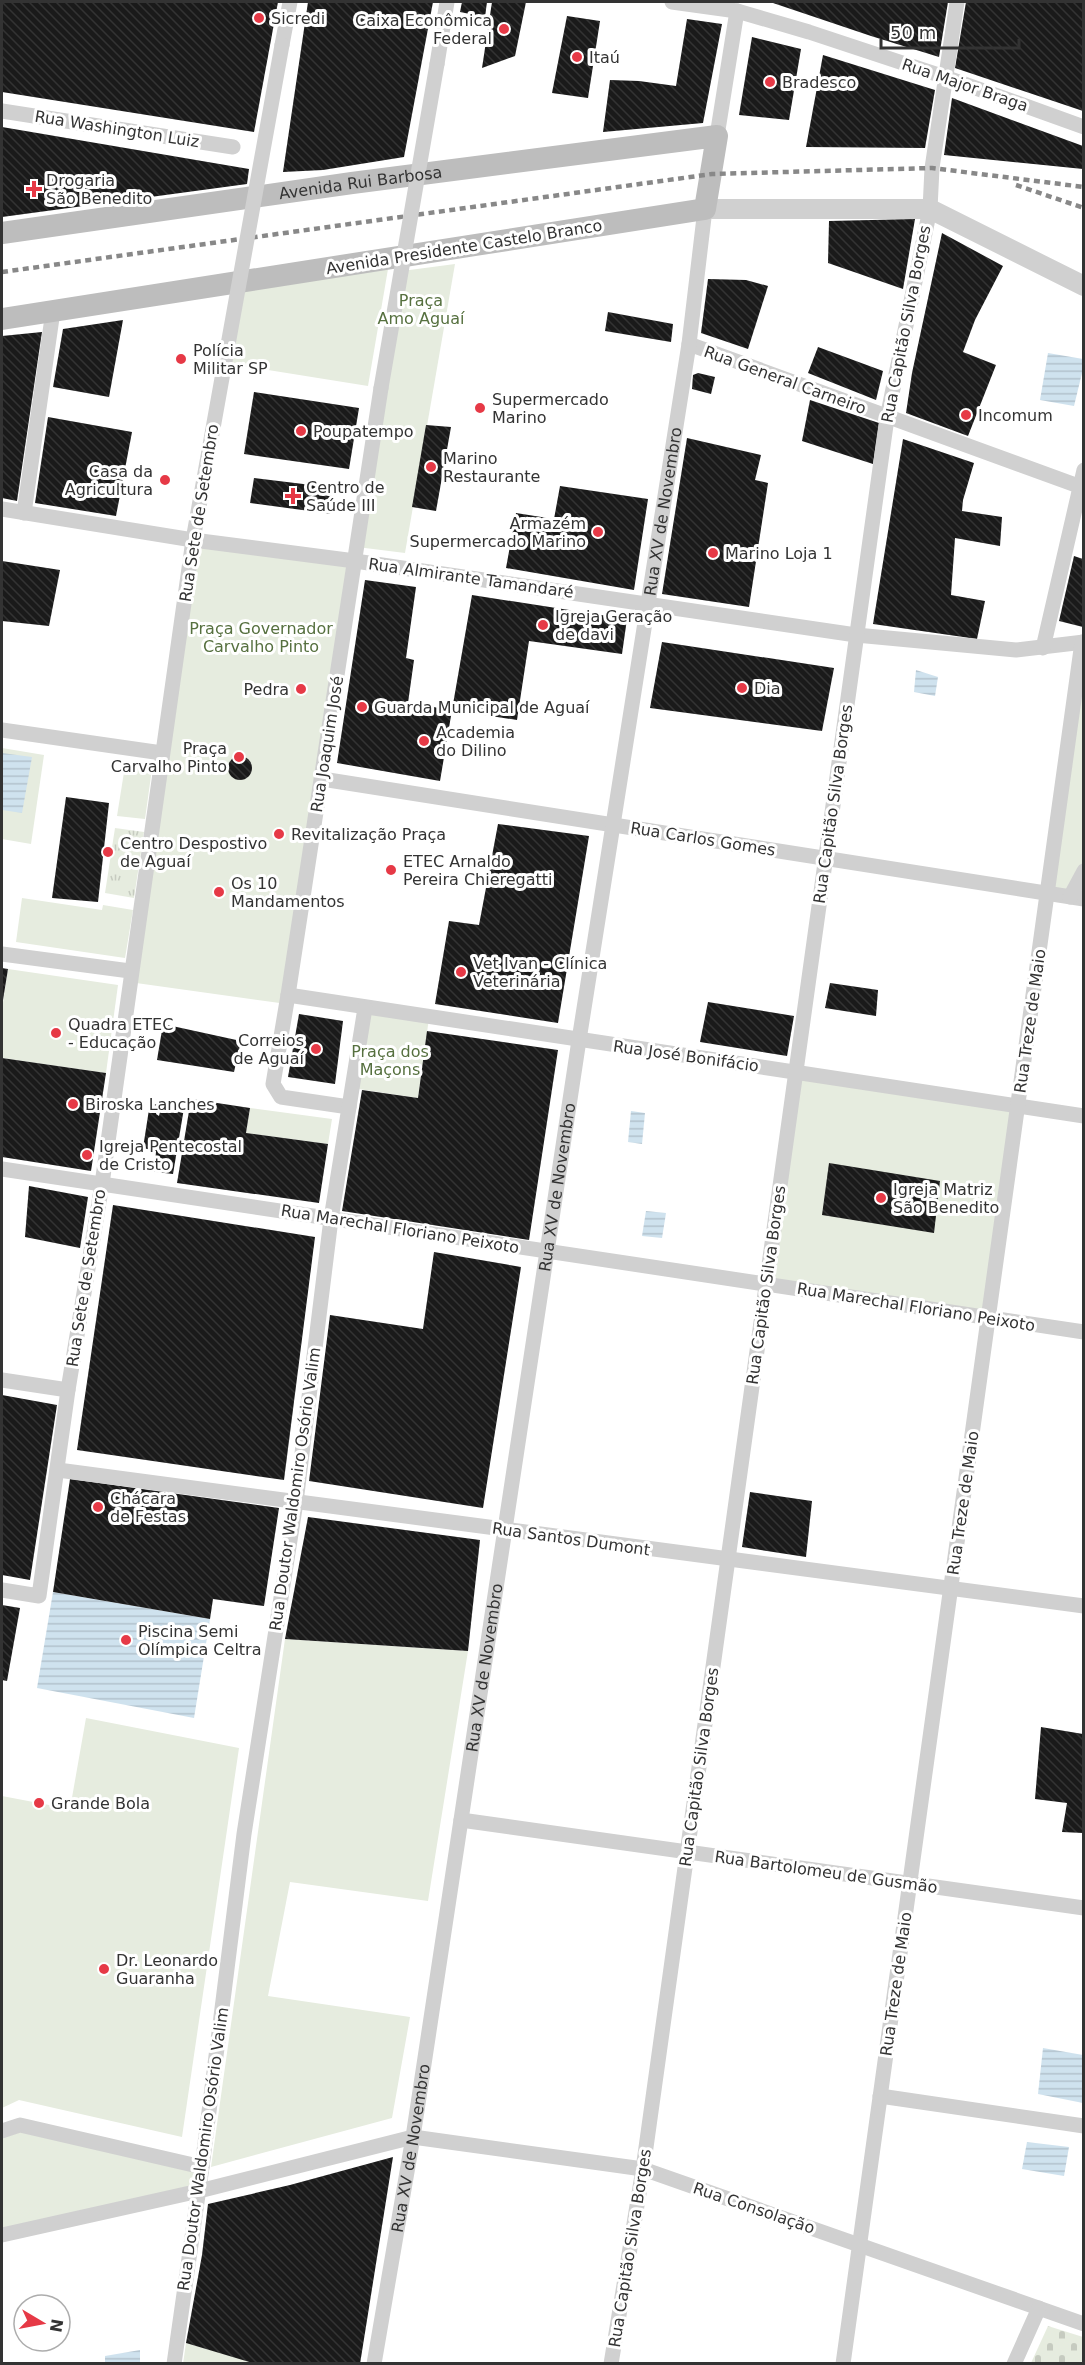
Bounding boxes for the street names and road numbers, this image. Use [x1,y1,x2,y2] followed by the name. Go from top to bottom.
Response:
[899,54,1031,116] street label: Rua Major Braga
[33,107,201,151] street label: Rua Washington Luiz
[278,162,443,203] street label: Avenida Rui Barbosa
[325,216,603,278] street label: Avenida Presidente Castelo Branco
[878,224,934,424] street label: Rua Capitão Silva Borges
[701,342,869,418] street label: Rua General Carneiro
[176,423,222,603] street label: Rua Sete de Setembro
[640,426,685,597] street label: Rua XV de Novembro
[367,554,575,602] street label: Rua Almirante Tamandaré
[307,674,347,814] street label: Rua Joaquim José
[810,703,856,905] street label: Rua Capitão Silva Borges
[629,818,777,860] street label: Rua Carlos Gomes
[1010,948,1050,1094] street label: Rua Treze de Maio
[612,1036,760,1076] street label: Rua José Bonifácio
[535,1101,579,1273] street label: Rua XV de Novembro
[743,1184,789,1386] street label: Rua Capitão Silva Borges
[63,1188,109,1368] street label: Rua Sete de Setembro
[280,1201,520,1257] street label: Rua Marechal Floriano Peixoto
[796,1279,1036,1335] street label: Rua Marechal Floriano Peixoto
[266,1346,324,1632] street label: Rua Doutor Waldomiro Osório Valim
[943,1430,983,1576] street label: Rua Treze de Maio
[491,1519,651,1559] street label: Rua Santos Dumont
[462,1582,506,1753] street label: Rua XV de Novembro
[676,1666,722,1868] street label: Rua Capitão Silva Borges
[713,1847,939,1897] street label: Rua Bartolomeu de Gusmão
[876,1911,916,2057] street label: Rua Treze de Maio
[174,2006,232,2292] street label: Rua Doutor Waldomiro Osório Valim
[387,2063,433,2234] street label: Rua XV de Novembro
[605,2147,655,2349] street label: Rua Capitão Silva Borges
[691,2178,817,2238] street label: Rua Consolação

